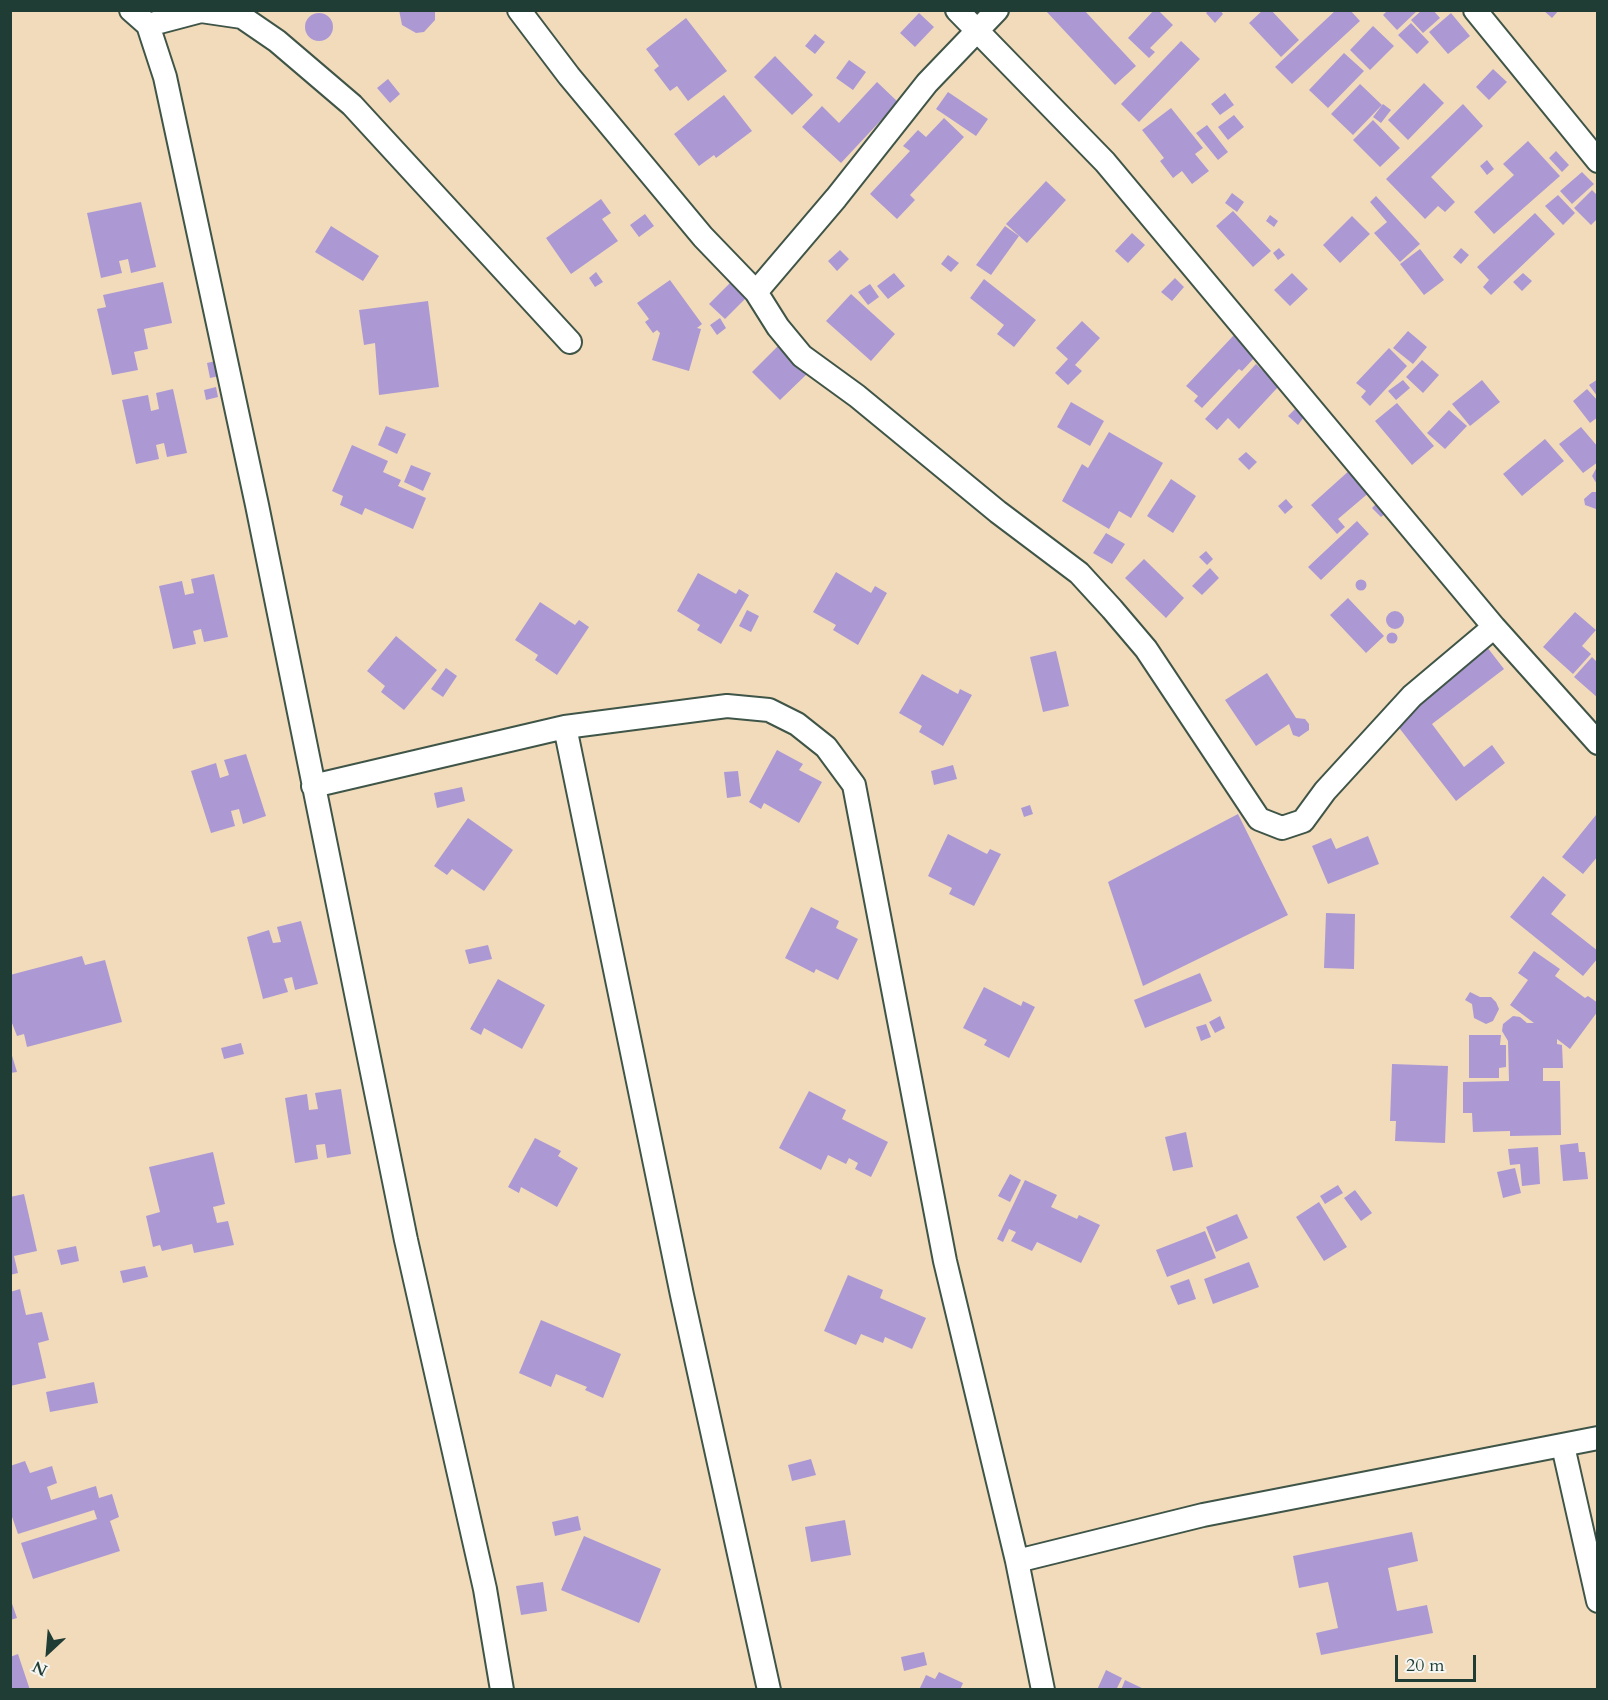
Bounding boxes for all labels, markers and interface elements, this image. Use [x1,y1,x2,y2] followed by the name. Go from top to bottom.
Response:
[18,1622,78,1682] north arrow
[1398,1643,1479,1681] scale bar
[1406,1653,1445,1678] text: 20 m
[29,1655,51,1681] text: N

